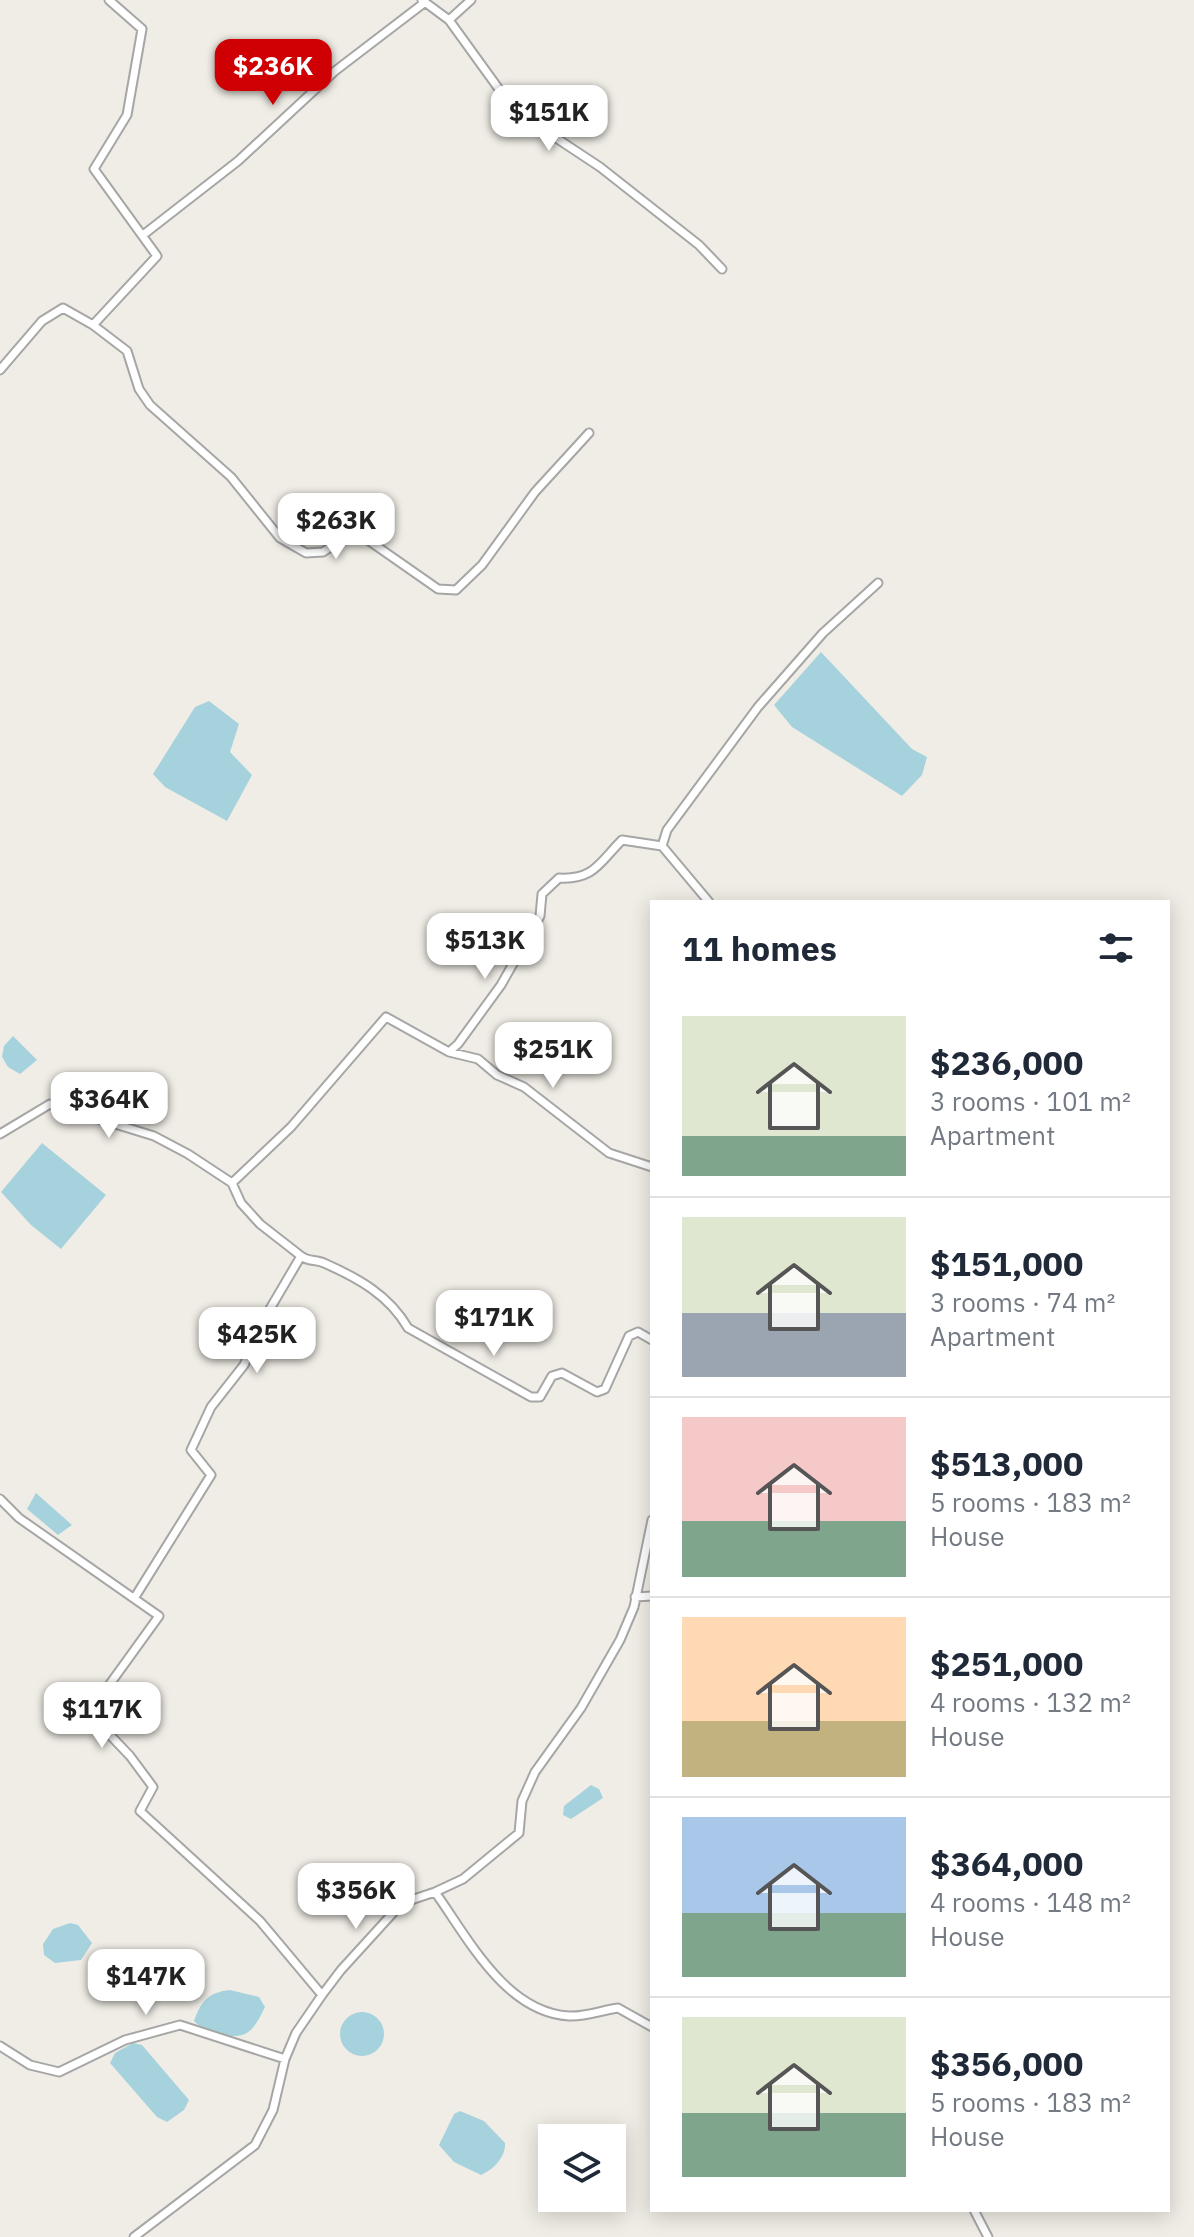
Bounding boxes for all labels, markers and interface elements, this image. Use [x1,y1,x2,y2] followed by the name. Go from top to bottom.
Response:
[217,39,329,107] pin: $236K
[233,48,313,82] text: $236K
[493,85,605,153] pin: $151K
[509,94,589,128] text: $151K
[280,493,392,561] pin: $263K
[296,502,376,536] text: $263K
[429,913,541,981] pin: $513K
[445,922,525,956] text: $513K
[682,926,837,970] text: 11 homes
[1094,926,1138,970] icon: filters
[497,1022,609,1090] pin: $251K
[513,1031,593,1065] text: $251K
[930,1040,1083,1084] text: $236,000
[746,1048,842,1144] icon: home
[53,1072,165,1140] pin: $364K
[69,1081,149,1115] text: $364K
[930,1084,1131,1118] text: 3 rooms · 101 m²
[930,1118,1055,1152] text: Apartment
[930,1241,1083,1285] text: $151,000
[746,1249,842,1345] icon: home
[930,1285,1115,1319] text: 3 rooms · 74 m²
[438,1290,550,1358] pin: $171K
[454,1299,534,1333] text: $171K
[201,1307,313,1375] pin: $425K
[217,1316,297,1350] text: $425K
[930,1319,1055,1353] text: Apartment
[930,1441,1083,1485] text: $513,000
[746,1449,842,1545] icon: home
[930,1485,1131,1519] text: 5 rooms · 183 m²
[930,1519,1005,1553] text: House
[930,1641,1083,1685] text: $251,000
[746,1649,842,1745] icon: home
[46,1682,158,1750] pin: $117K
[930,1685,1131,1719] text: 4 rooms · 132 m²
[62,1691,142,1725] text: $117K
[930,1719,1005,1753] text: House
[930,1841,1083,1885] text: $364,000
[746,1849,842,1945] icon: home
[300,1863,412,1931] pin: $356K
[316,1872,396,1906] text: $356K
[930,1885,1131,1919] text: 4 rooms · 148 m²
[930,1919,1005,1953] text: House
[90,1949,202,2017] pin: $147K
[106,1958,186,1992] text: $147K
[930,2041,1083,2085] text: $356,000
[746,2049,842,2145] icon: home
[930,2085,1131,2119] text: 5 rooms · 183 m²
[930,2119,1005,2153] text: House
[538,2124,626,2212] map controls
[538,2124,626,2212] button: layers

